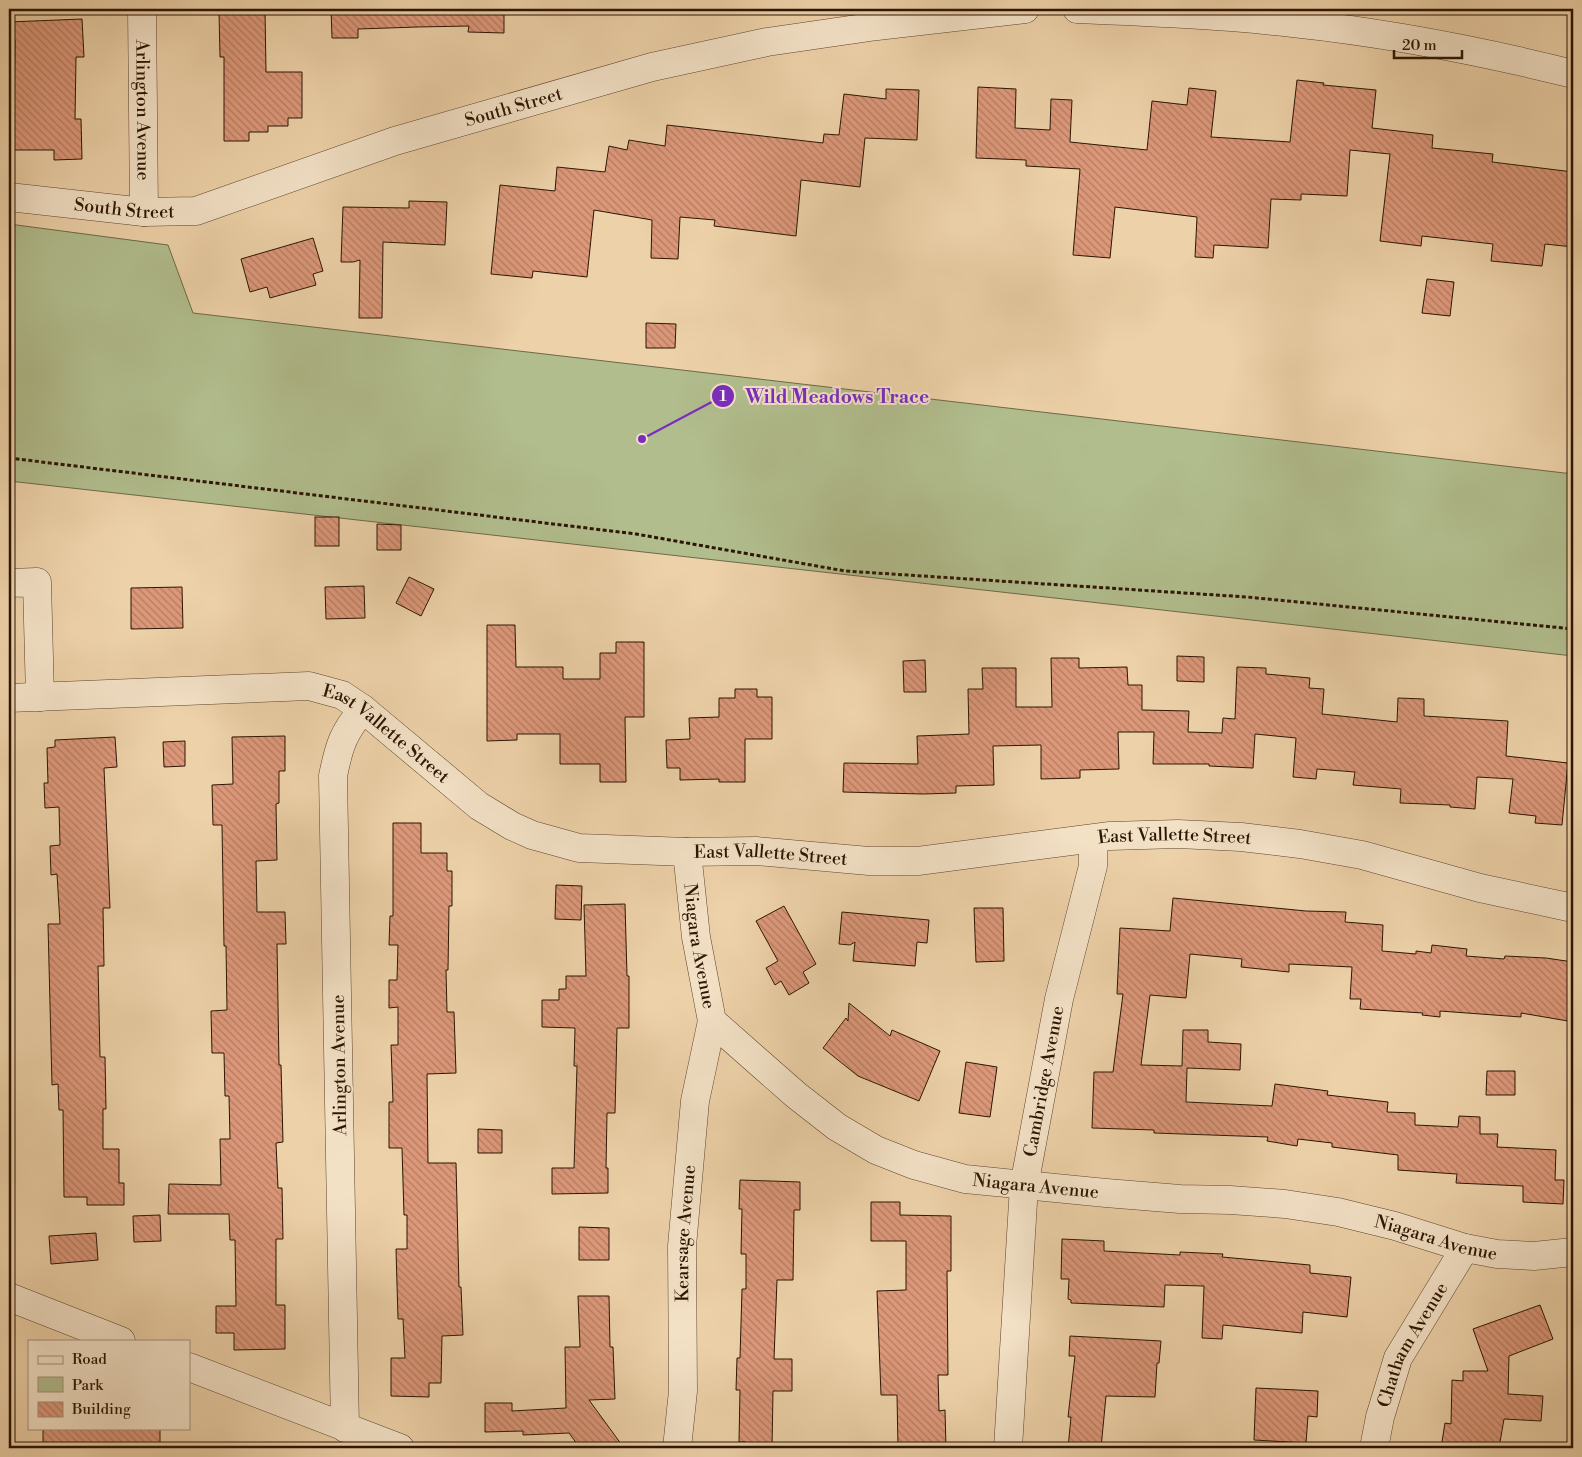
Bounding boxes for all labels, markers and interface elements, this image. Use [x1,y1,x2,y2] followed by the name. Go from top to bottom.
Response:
[1394,28,1462,60] scale bar
[1402,36,1437,55] text: 20 m
[130,38,155,181] street label: Arlington Avenue
[462,82,566,132] street label: South Street
[73,193,175,224] street label: South Street
[710,379,939,413] callout: Wild Meadows Trace
[744,385,929,409] text: Wild Meadows Trace
[719,387,727,406] text: 1
[320,679,454,789] street label: East Vallette Street
[1096,823,1254,850] street label: East Vallette Street
[693,840,849,871] street label: East Vallette Street
[678,882,720,1011] street label: Niagara Avenue
[327,994,352,1137] street label: Arlington Avenue
[1019,1004,1069,1159] street label: Cambridge Avenue
[671,1164,701,1302] street label: Kearsage Avenue
[971,1169,1100,1204] street label: Niagara Avenue
[1372,1210,1499,1266] street label: Niagara Avenue
[1373,1278,1453,1410] street label: Chatham Avenue
[28,1340,190,1430] legend
[72,1350,107,1369] text: Road
[72,1376,104,1395] text: Park
[71,1400,131,1419] text: Building

